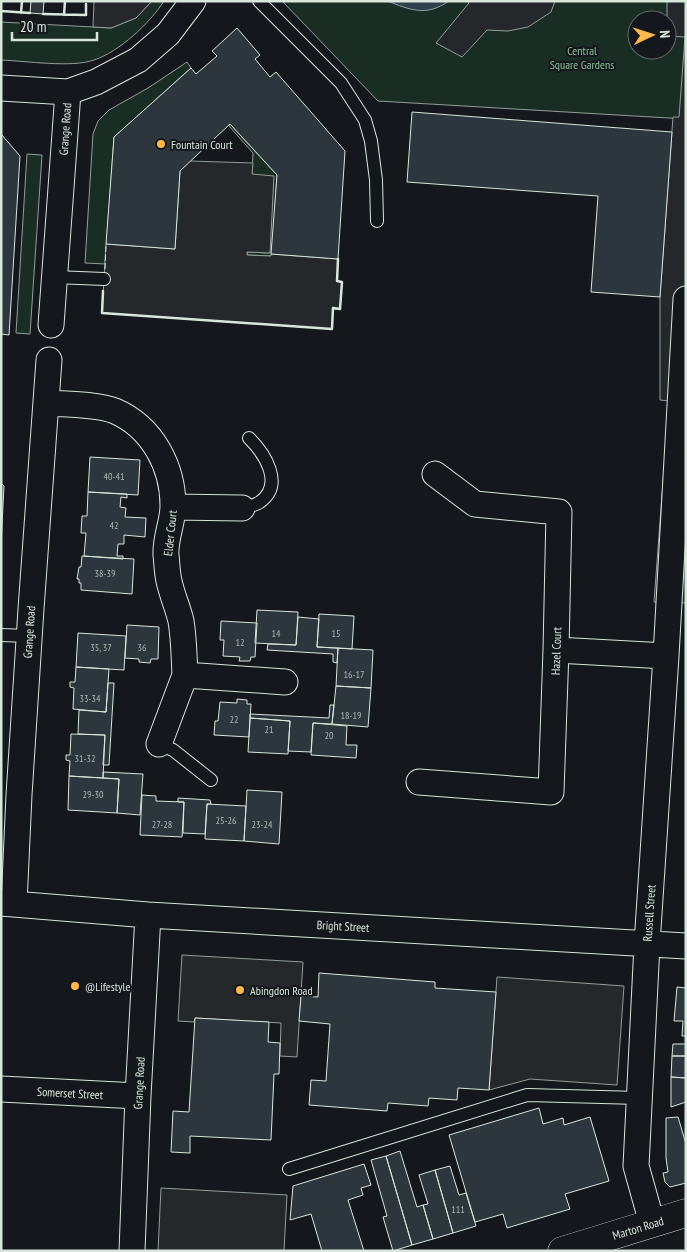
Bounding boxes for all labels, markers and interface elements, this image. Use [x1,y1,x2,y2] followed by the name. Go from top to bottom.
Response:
[12,10,98,42] scale bar
[627,10,677,60] north arrow
[20,17,46,36] text: 20 m
[656,30,674,38] text: N
[550,43,614,72] park label: Central Square Gardens
[56,102,74,156] street label: Grange Road
[171,137,233,152] place label: Fountain Court
[155,138,167,150] marker: Fountain Court
[104,470,124,483] house number: 40-41
[160,508,180,557] street label: Elder Court
[110,519,119,532] house number: 42
[95,567,115,580] house number: 38-39
[20,605,38,659] street label: Grange Road
[548,626,564,675] street label: Hazel Court
[272,627,281,640] house number: 14
[332,627,341,640] house number: 15
[236,636,245,649] house number: 12
[90,641,112,654] house number: 35, 37
[138,641,147,654] house number: 36
[344,668,364,681] house number: 16-17
[80,692,101,705] house number: 33-34
[341,709,361,722] house number: 18-19
[230,713,239,726] house number: 22
[265,723,274,736] house number: 21
[325,729,334,742] house number: 20
[75,752,95,765] house number: 31-32
[83,788,104,801] house number: 29-30
[216,814,237,827] house number: 25-26
[152,818,172,831] house number: 27-28
[252,818,273,831] house number: 23-24
[640,883,659,942] street label: Russell Street
[316,917,370,935] street label: Bright Street
[85,979,130,994] place label: @Lifestyle
[69,980,81,992] marker: @Lifestyle
[250,983,313,998] place label: Abingdon Road
[234,984,246,996] marker: Abingdon Road
[130,1056,148,1110] street label: Grange Road
[37,1084,104,1102] street label: Somerset Street
[451,1203,465,1216] house number: 111
[611,1213,665,1243] street label: Marton Road

